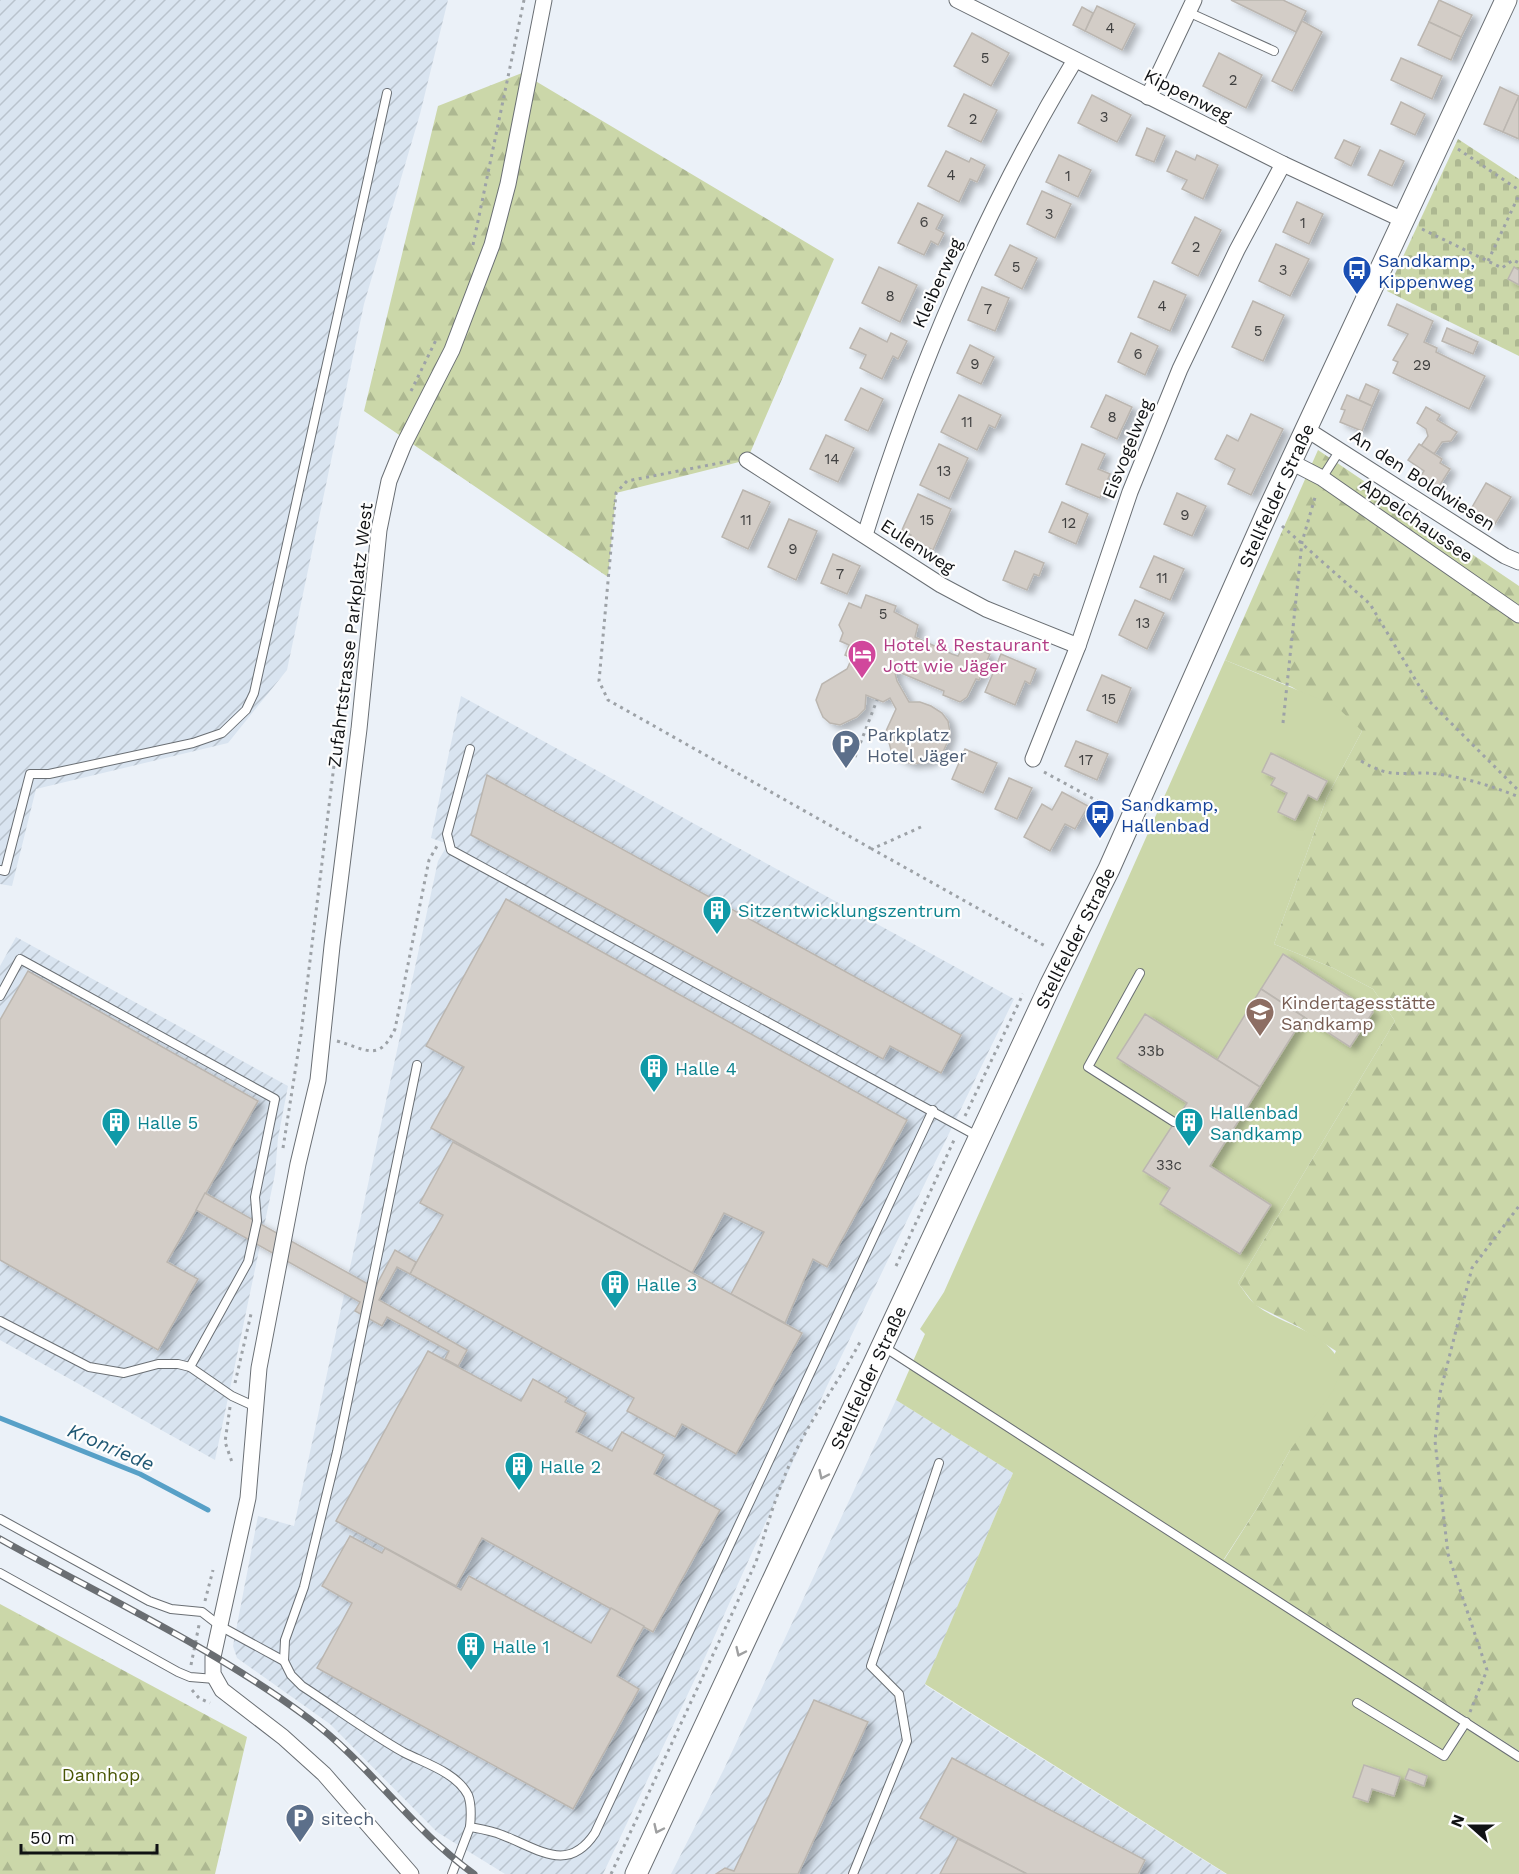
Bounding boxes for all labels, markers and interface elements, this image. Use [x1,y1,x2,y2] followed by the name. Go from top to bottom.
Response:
[1105,19,1115,37] house number: 4
[981,49,989,67] house number: 5
[1141,64,1236,126] street label: Kippenweg
[1229,71,1237,89] house number: 2
[1100,108,1108,126] house number: 3
[969,110,977,128] house number: 2
[946,166,956,184] house number: 4
[1065,167,1071,185] house number: 1
[1045,205,1053,223] house number: 3
[919,213,929,231] house number: 6
[1300,214,1306,232] house number: 1
[908,234,966,331] street label: Kleiberweg
[1192,238,1200,256] house number: 2
[1378,250,1475,292] place label: Sandkamp, Kippenweg
[1341,254,1373,296] bus stop icon: Sandkamp, Kippenweg
[1012,258,1020,276] house number: 5
[1279,261,1287,279] house number: 3
[885,287,895,305] house number: 8
[1157,297,1167,315] house number: 4
[984,300,992,318] house number: 7
[1254,322,1262,340] house number: 5
[1133,345,1143,363] house number: 6
[970,355,980,373] house number: 9
[1413,356,1431,374] house number: 29
[1097,396,1157,502] street label: Eisvogelweg
[1107,408,1117,426] house number: 8
[961,413,973,431] house number: 11
[1234,420,1318,570] street label: Stellfelder Straße
[1347,425,1499,535] street label: An den Boldwiesen
[824,450,840,468] house number: 14
[937,462,951,480] house number: 13
[1357,473,1477,567] street label: Appelchaussee
[323,501,377,768] street label: Zufahrtstrasse Parkplatz West
[1180,506,1190,524] house number: 9
[740,511,752,529] house number: 11
[920,511,934,529] house number: 15
[877,514,959,578] street label: Eulenweg
[1062,514,1076,532] house number: 12
[788,540,798,558] house number: 9
[836,565,844,583] house number: 7
[1156,569,1168,587] house number: 11
[879,605,887,623] house number: 5
[1136,614,1150,632] house number: 13
[883,634,1050,676] place label: Hotel & Restaurant Jott wie Jäger
[846,638,878,680] hotel icon: Hotel & Restaurant Jott wie Jäger
[1102,690,1116,708] house number: 15
[867,724,967,766] place label: Parkplatz Hotel Jäger
[830,728,862,770] parking icon: Parkplatz Hotel Jäger
[1079,751,1093,769] house number: 17
[1121,794,1218,836] place label: Sandkamp, Hallenbad
[1084,798,1116,840] bus stop icon: Sandkamp, Hallenbad
[1030,863,1119,1012] street label: Stellfelder Straße
[701,894,733,936] building icon: Sitzentwicklungszentrum
[738,900,961,921] place label: Sitzentwicklungszentrum
[1281,992,1436,1034] place label: Kindertagesstätte Sandkamp
[1244,996,1276,1038] school or university icon: Kindertagesstätte Sandkamp
[1138,1042,1164,1060] house number: 33b
[638,1052,670,1094] building icon: Halle 4
[675,1058,737,1079] place label: Halle 4
[1210,1102,1303,1144] place label: Hallenbad Sandkamp
[100,1106,132,1148] building icon: Halle 5
[1173,1106,1205,1148] building icon: Hallenbad Sandkamp
[137,1112,198,1133] place label: Halle 5
[1156,1156,1182,1174] house number: 33c
[599,1268,631,1310] building icon: Halle 3
[636,1274,697,1295] place label: Halle 3
[825,1302,910,1452] street label: Stellfelder Straße
[64,1418,158,1476] water label: Kronriede
[503,1450,535,1492] building icon: Halle 2
[540,1456,601,1477] place label: Halle 2
[818,1469,830,1480] one-way arrow
[455,1630,487,1672] building icon: Halle 1
[492,1636,550,1657] place label: Halle 1
[736,1645,748,1656] one-way arrow
[62,1764,140,1785] park label: Dannhop
[1441,1796,1501,1856] north arrow
[284,1802,316,1844] parking icon: sitech
[321,1808,374,1829] place label: sitech
[1446,1812,1468,1830] text: N
[21,1817,158,1855] scale bar
[653,1822,665,1833] one-way arrow
[30,1827,75,1848] text: 50 m

